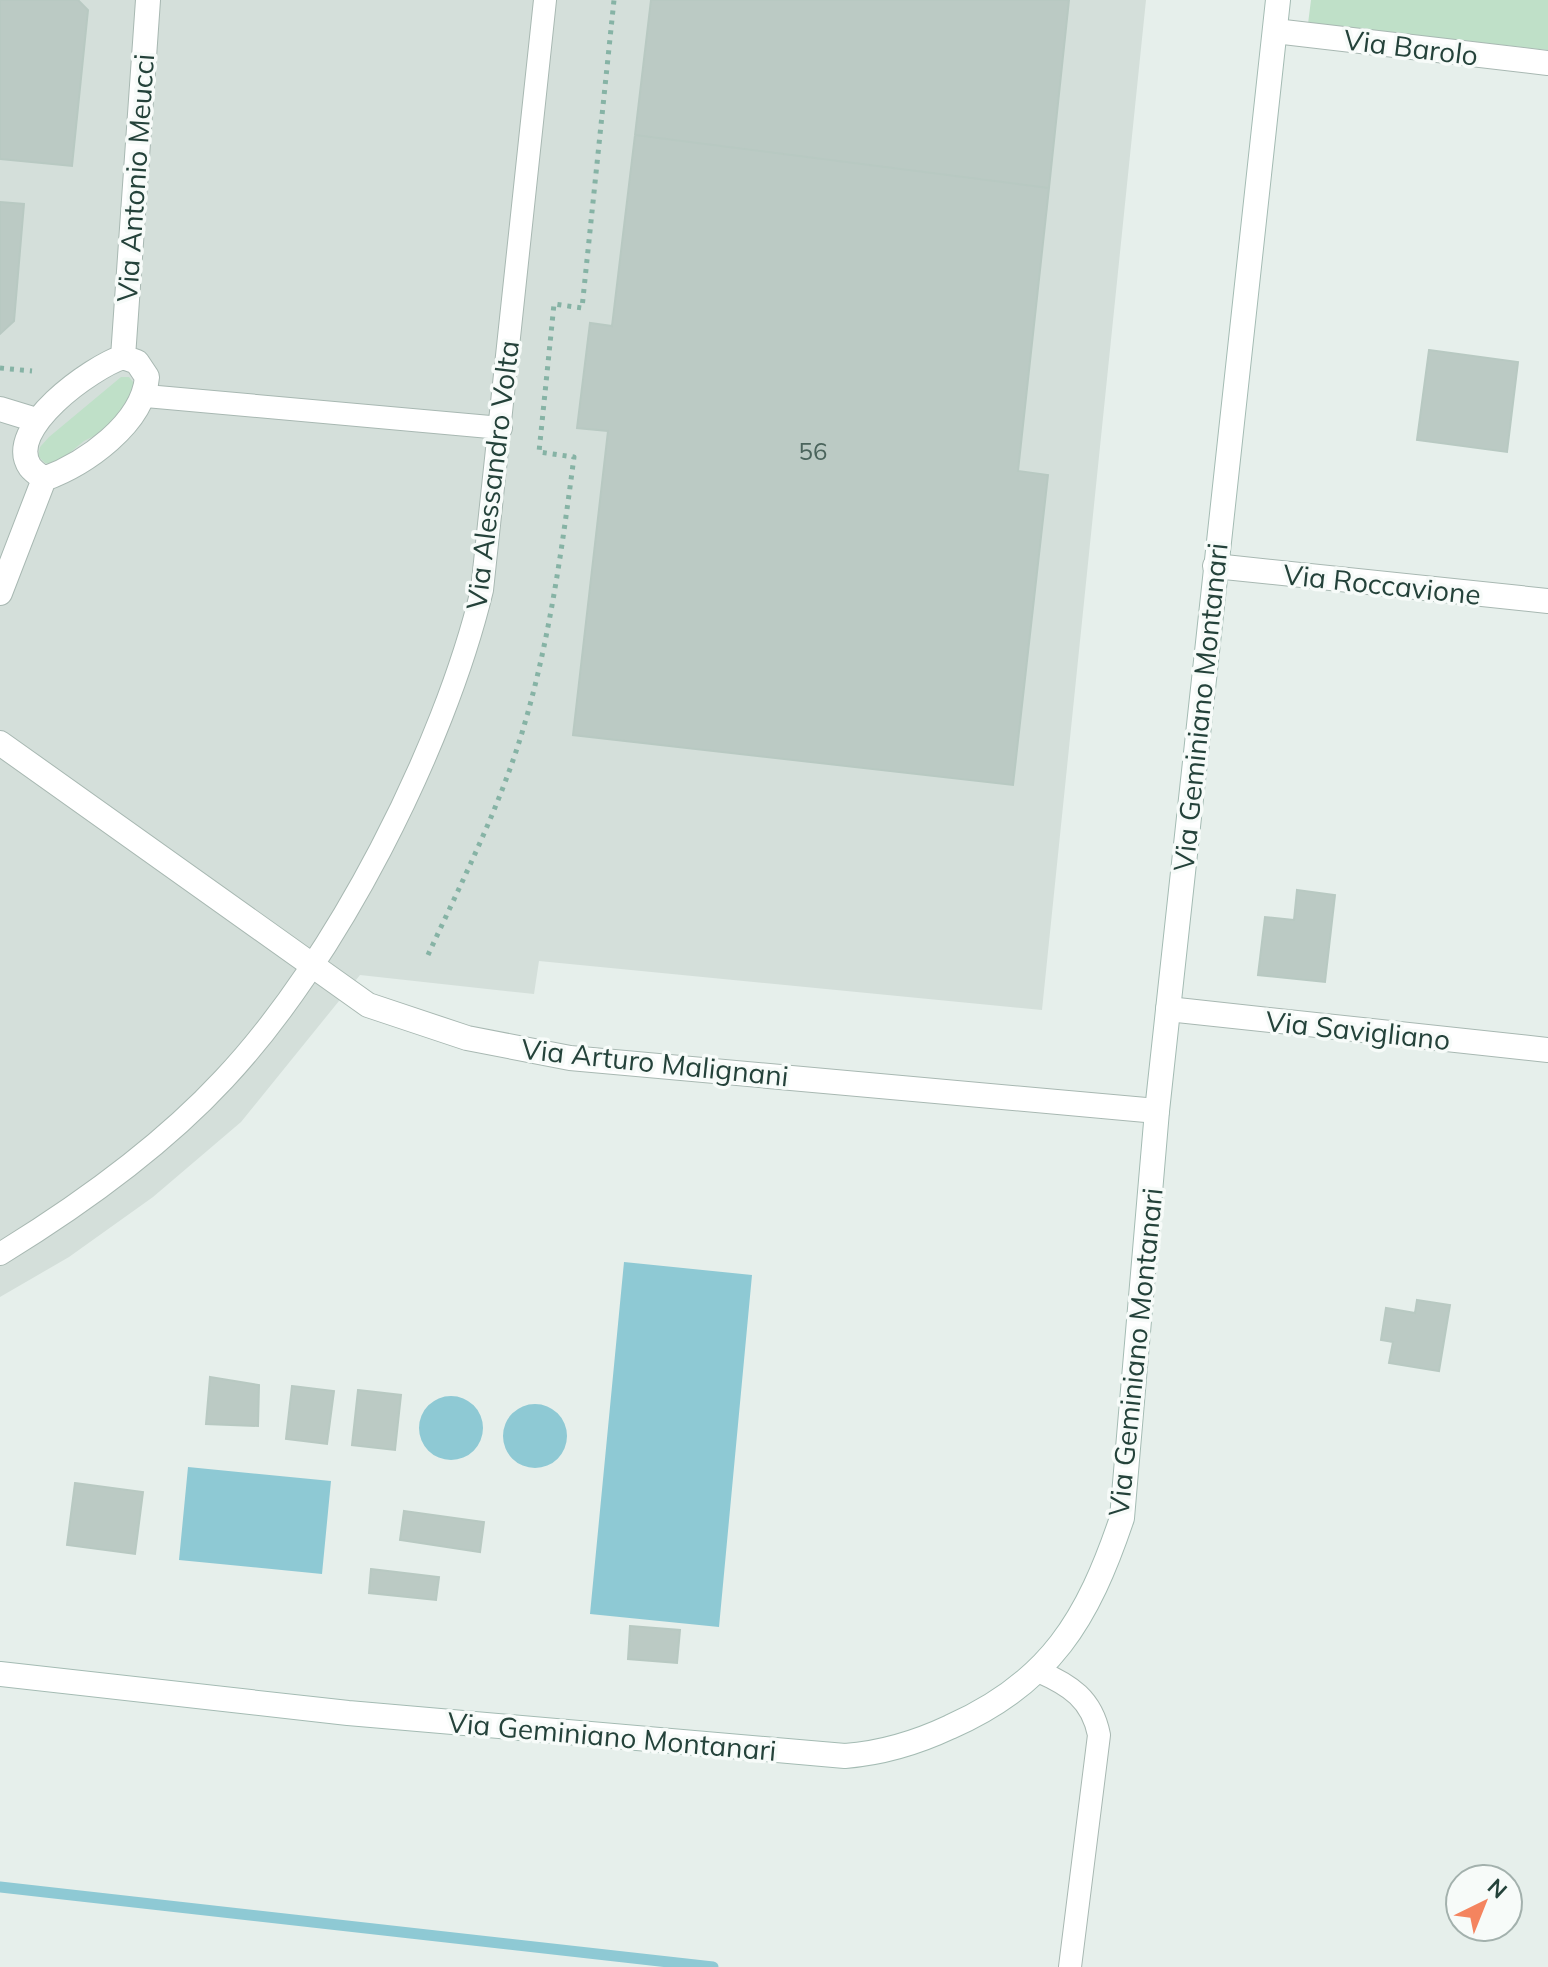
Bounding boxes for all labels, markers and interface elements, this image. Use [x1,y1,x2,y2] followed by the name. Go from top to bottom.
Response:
[1342,21,1480,73] street label: Via Barolo
[109,53,161,303] street label: Via Antonio Meucci
[458,338,526,612] street label: Via Alessandro Volta
[799,436,827,466] house number: 56
[1165,541,1235,873] street label: Via Geminiano Montanari
[1281,556,1483,612] street label: Via Roccavione
[1264,1003,1452,1057] street label: Via Savigliano
[520,1031,790,1093] street label: Via Arturo Malignani
[1100,1186,1170,1518] street label: Via Geminiano Montanari
[446,1704,778,1768] street label: Via Geminiano Montanari
[1444,1863,1524,1943] north arrow
[1482,1872,1513,1904] text: N

